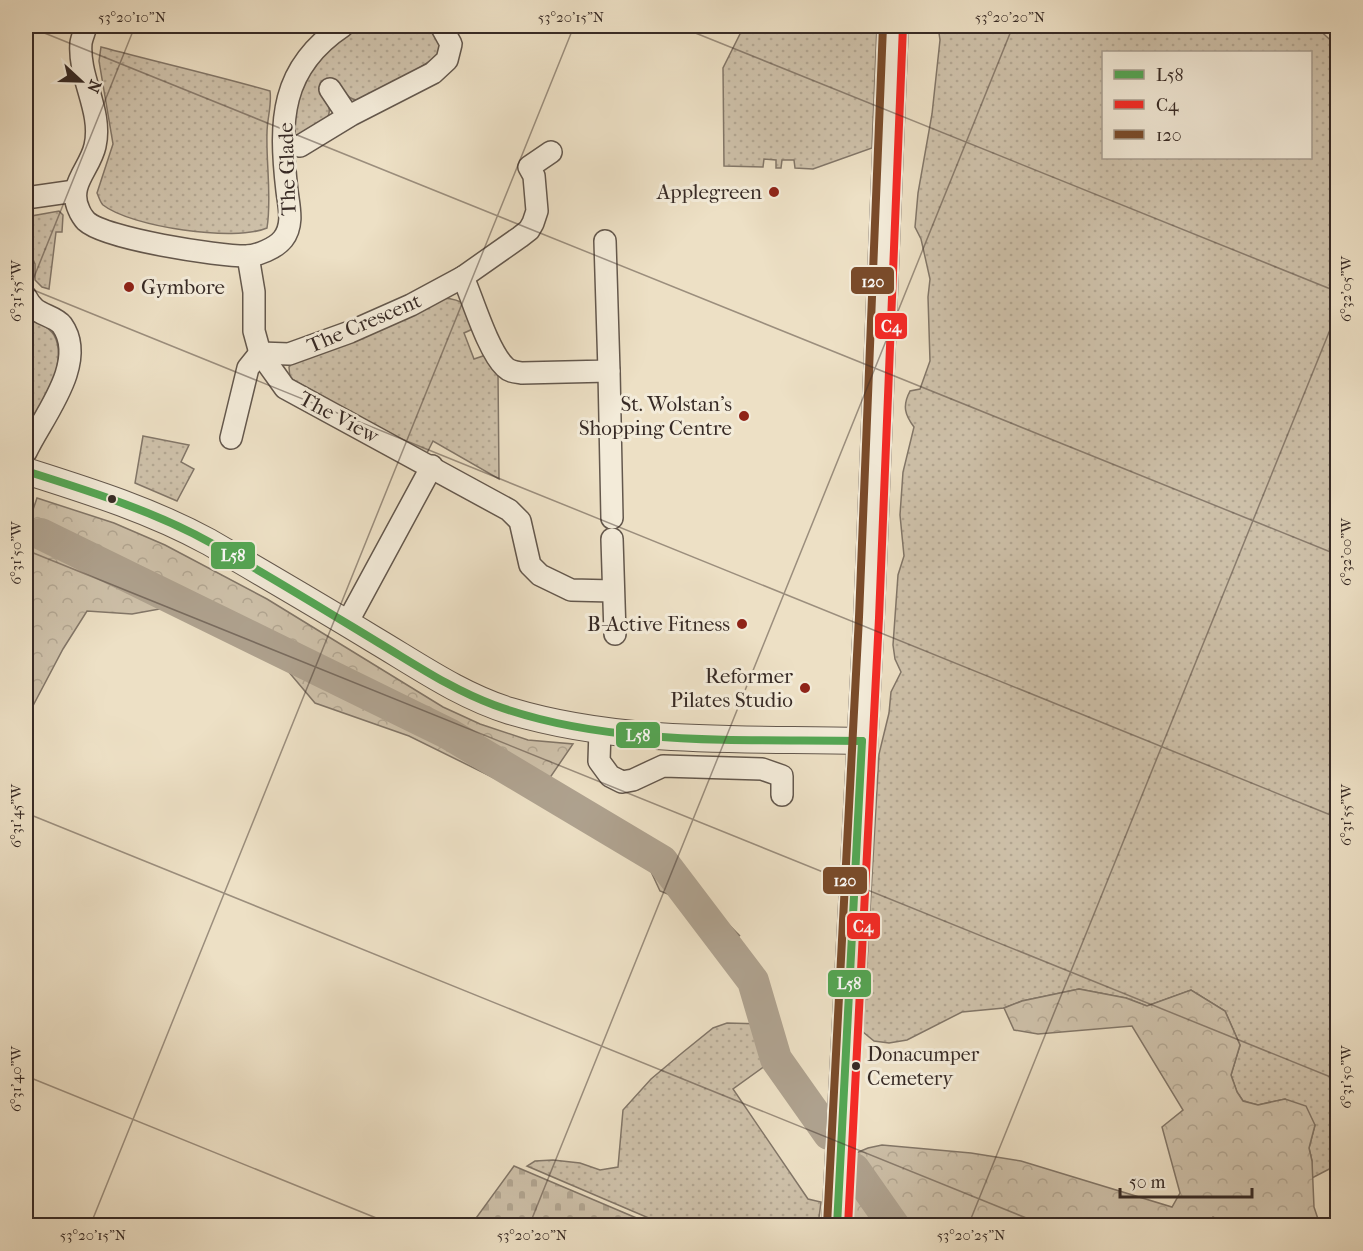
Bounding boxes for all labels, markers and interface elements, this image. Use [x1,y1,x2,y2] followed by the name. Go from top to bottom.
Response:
[98,8,167,26] text: 53°20'10"N
[538,8,605,26] text: 53°20'15"N
[975,8,1046,26] text: 53°20'20"N
[51,51,111,111] north arrow
[1102,51,1312,159] legend
[1156,65,1184,86] text: L58
[83,77,106,96] text: N
[1156,95,1179,116] text: C4
[273,122,301,216] street label: The Glade
[1156,125,1182,146] text: 120
[656,180,762,204] place label: Applegreen
[767,185,781,199] marker: Applegreen
[1337,255,1355,322] text: 6°32'05"W
[7,259,25,322] text: 6°31'55"W
[850,266,895,295] line badge: 120
[862,272,885,291] text: 120
[141,275,225,299] place label: Gymbore
[122,280,136,294] marker: Gymbore
[303,288,425,358] street label: The Crescent
[874,312,908,340] line badge: C4
[881,317,903,337] text: C4
[295,386,384,449] street label: The View
[579,392,732,440] place label: St. Wolstan's Shopping Centre
[737,409,751,423] marker: St. Wolstan's Shopping Centre
[106,493,118,505] unlabelled marker
[1337,517,1355,586] text: 6°32'00"W
[7,520,25,585] text: 6°31'50"W
[210,541,256,570] line badge: L58
[221,546,245,565] text: L58
[587,612,730,636] place label: B-Active Fitness
[735,617,749,631] marker: B-Active Fitness
[670,664,793,712] place label: Reformer Pilates Studio
[798,681,812,695] marker: Reformer Pilates Studio
[615,721,661,749] line badge: L58
[626,726,650,745] text: L58
[7,783,25,848] text: 6°31'45"W
[1337,783,1355,846] text: 6°31'55"W
[822,866,868,895] line badge: 120
[834,871,857,890] text: 120
[846,912,881,940] line badge: C4
[853,917,875,937] text: C4
[827,969,872,998] line badge: L58
[837,974,861,993] text: L58
[867,1043,980,1090] place label: Donacumper Cemetery
[1337,1044,1355,1109] text: 6°31'50"W
[7,1045,25,1112] text: 6°31'40"W
[850,1060,862,1072] marker: Donacumper Cemetery
[1120,1161,1252,1199] scale bar
[1129,1172,1166,1193] text: 50 m
[60,1226,127,1244] text: 53°20'15"N
[497,1226,568,1244] text: 53°20'20"N
[937,1226,1006,1244] text: 53°20'25"N

